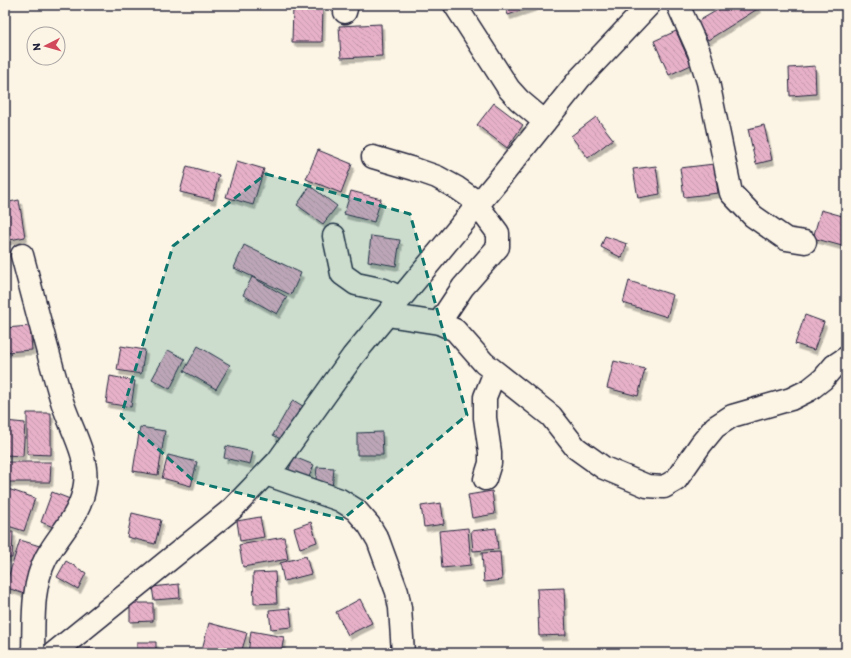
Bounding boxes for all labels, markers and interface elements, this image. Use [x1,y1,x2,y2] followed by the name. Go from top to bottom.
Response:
[26,26,66,66] north arrow
[30,43,43,51] text: N

